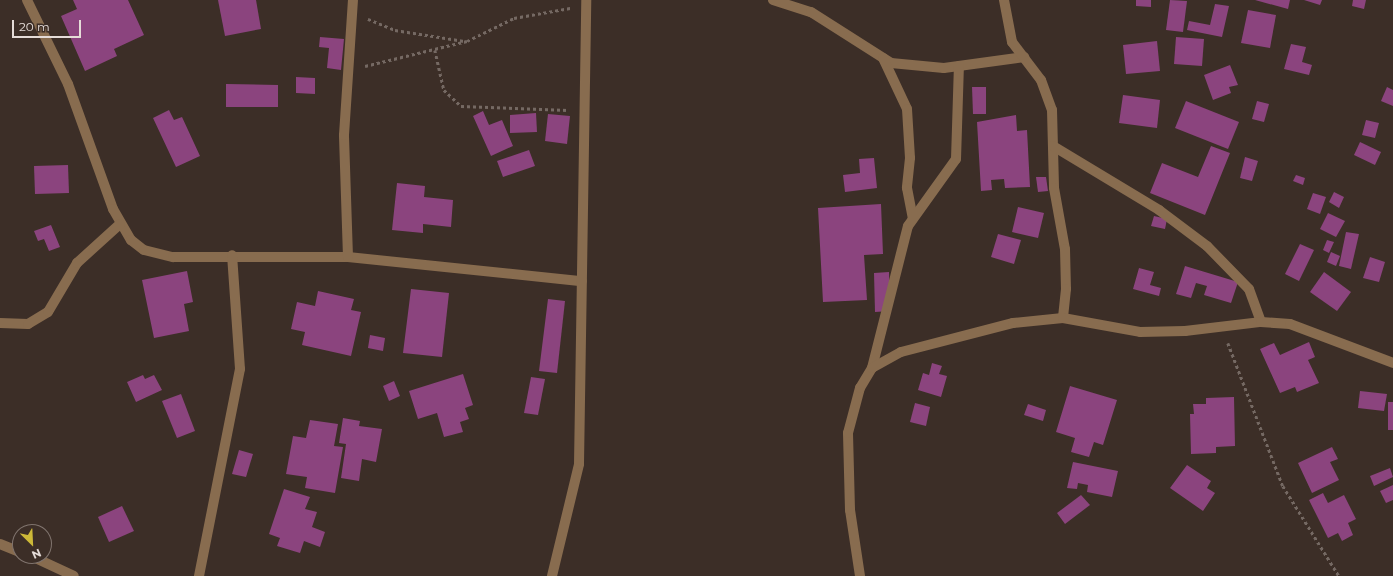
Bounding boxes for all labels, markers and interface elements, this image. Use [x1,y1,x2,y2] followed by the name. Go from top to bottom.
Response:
[14,12,83,38] scale bar
[19,19,50,34] text: 20 m
[12,524,52,564] north arrow
[30,546,43,562] text: N

